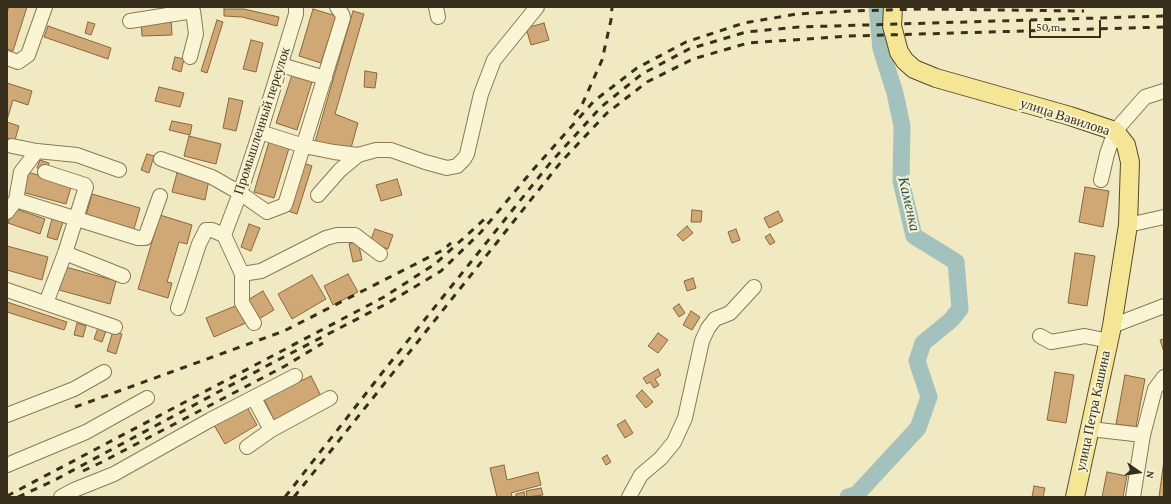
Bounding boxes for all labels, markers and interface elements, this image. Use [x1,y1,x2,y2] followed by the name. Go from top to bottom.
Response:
[1031,12,1103,38] scale bar
[1036,20,1060,34] text: 50 m
[230,45,294,197] street label: Промышленный переулок
[1018,95,1112,139] street label: улица Вавилова
[894,175,924,233] water label: Каменка
[1072,349,1114,473] street label: улица Петра Кашина
[1119,452,1159,492] north arrow
[1144,470,1157,480] text: N

